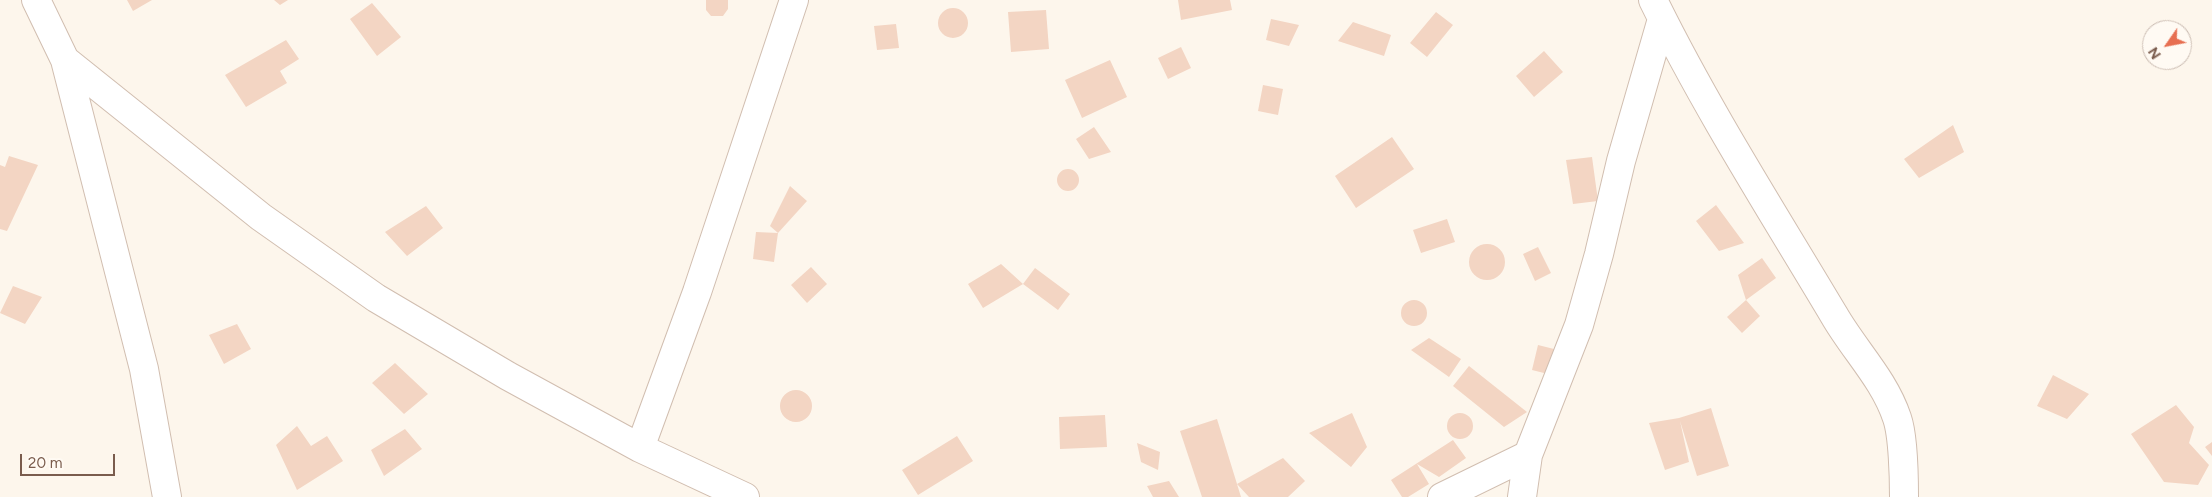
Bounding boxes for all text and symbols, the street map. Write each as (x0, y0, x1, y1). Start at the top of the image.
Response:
north arrow (2142, 20, 2192, 70)
text: N (2145, 44, 2165, 62)
scale bar (22, 444, 118, 476)
text: 20 m (28, 454, 62, 472)

